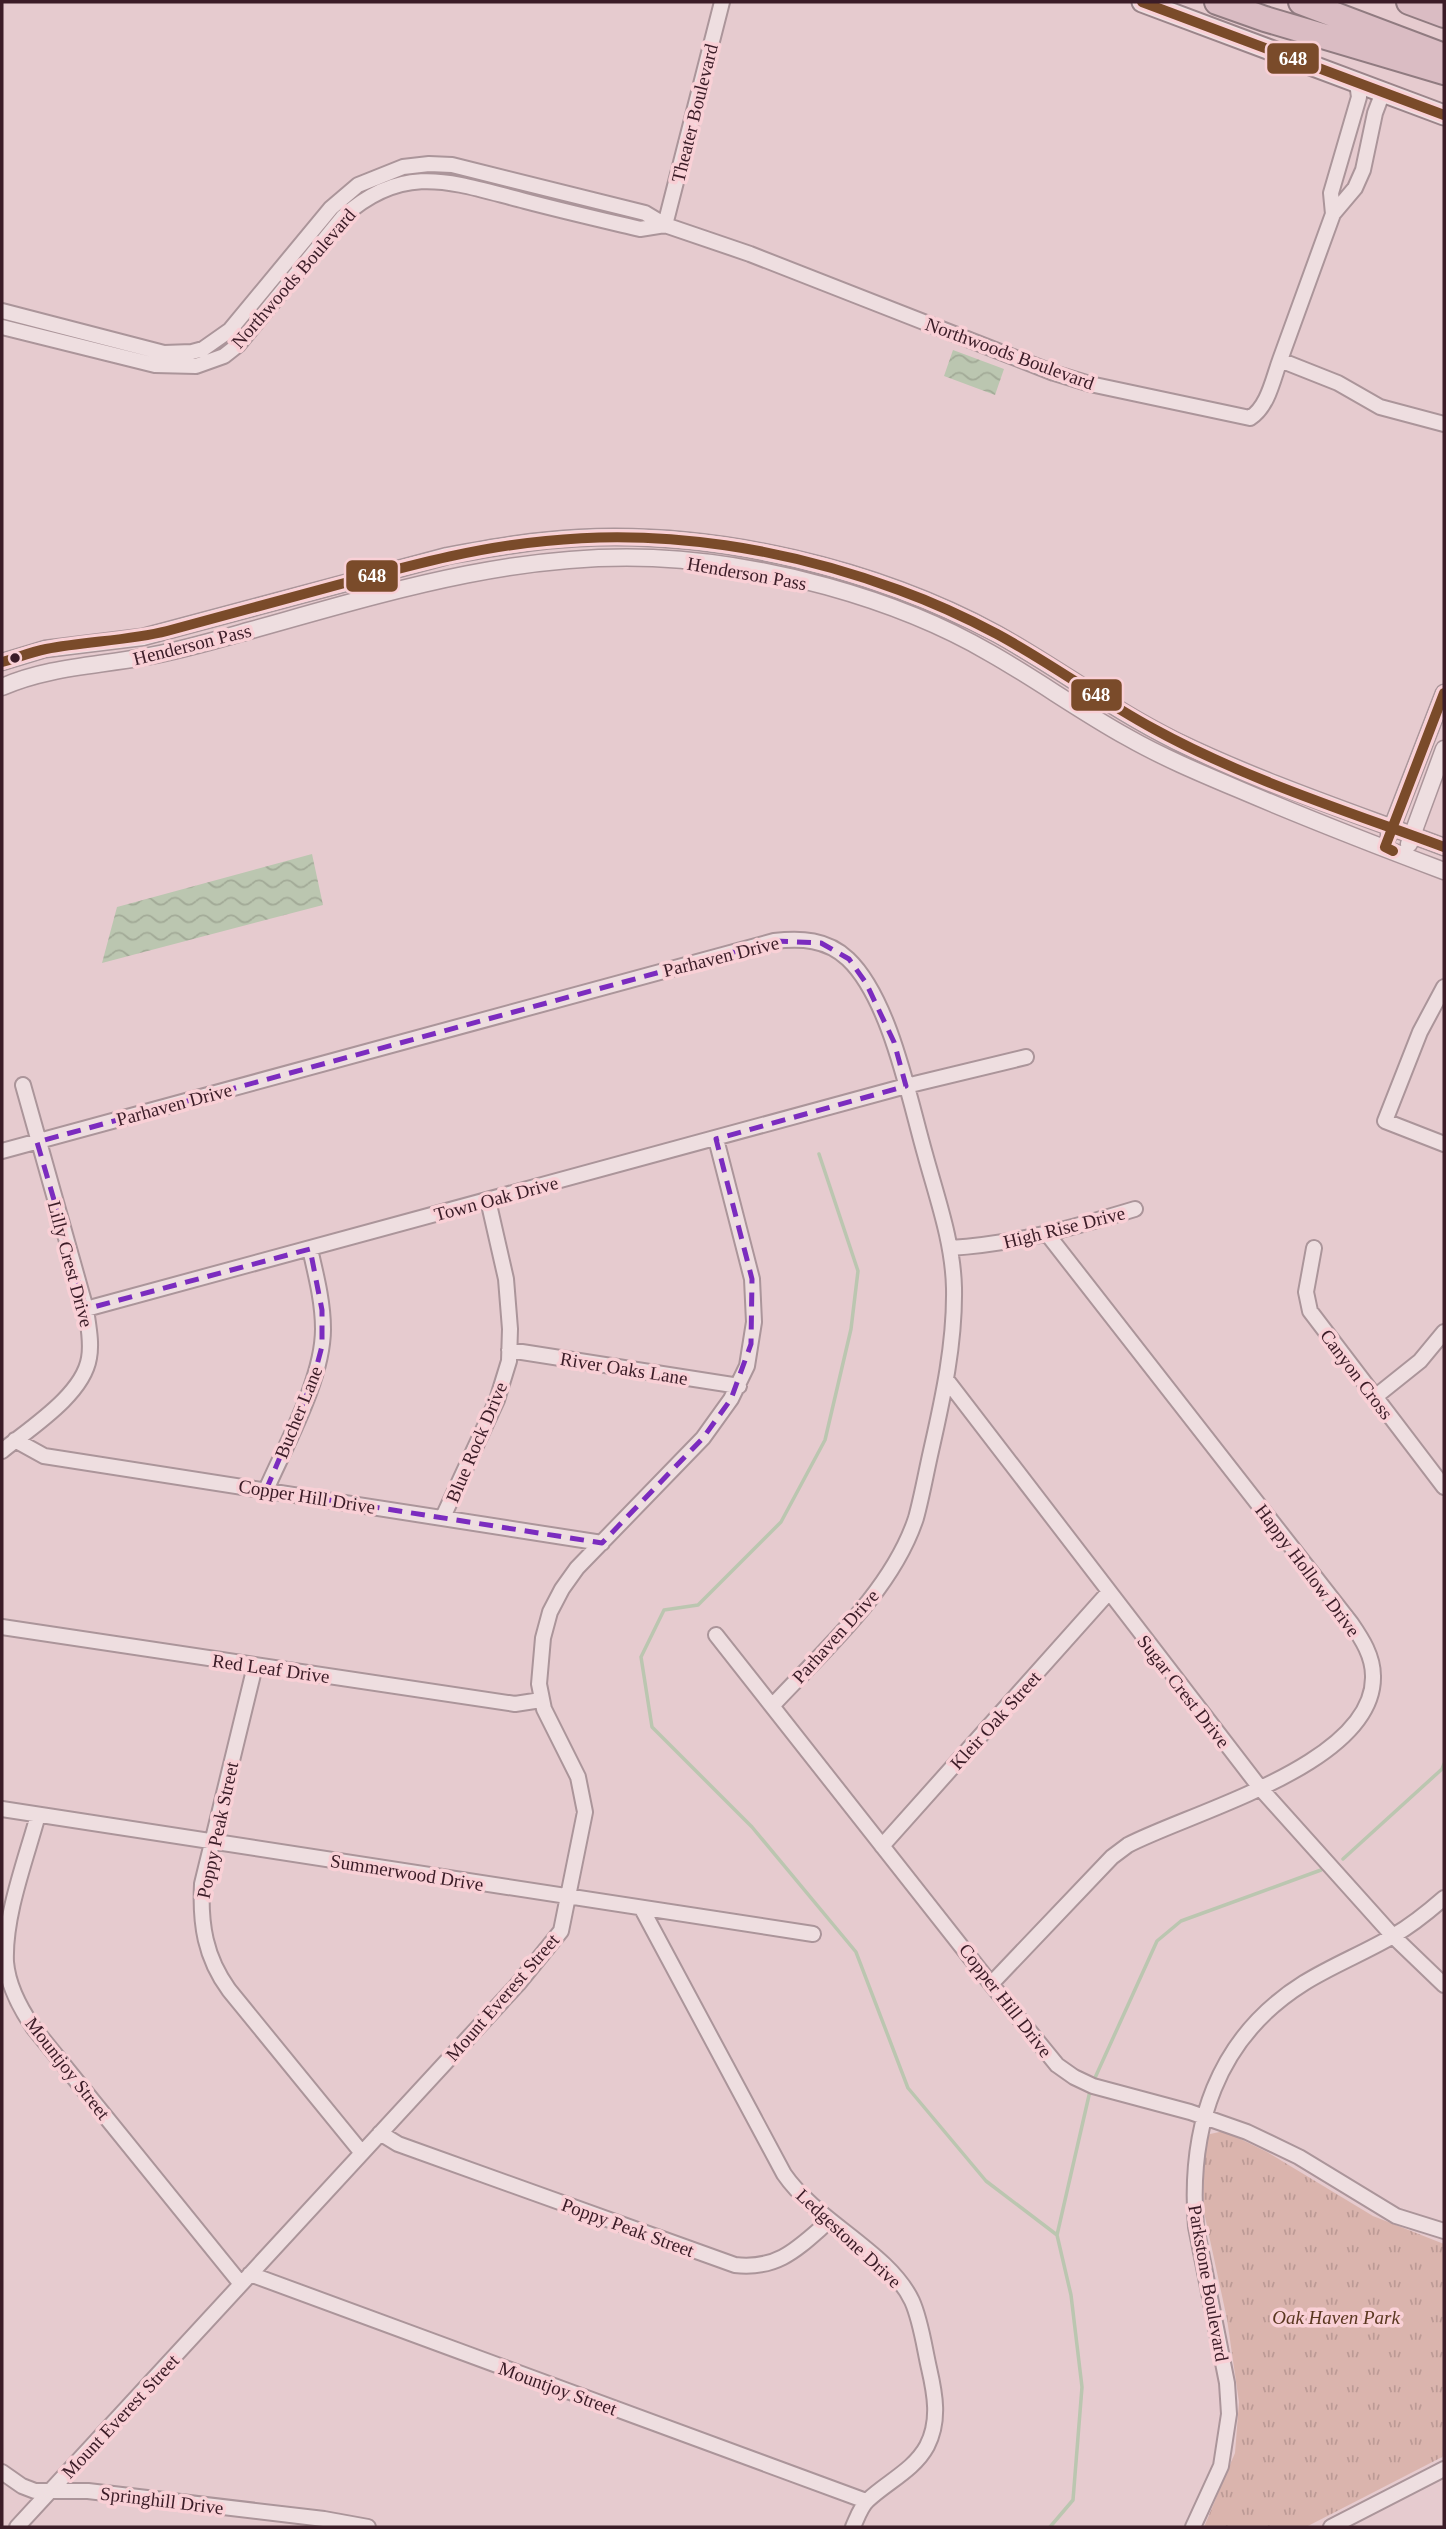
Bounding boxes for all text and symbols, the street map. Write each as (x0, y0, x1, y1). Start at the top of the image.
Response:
street label: Theater Boulevard (667, 41, 722, 185)
line badge: 648 (1266, 42, 1320, 75)
text: 648 (1279, 48, 1307, 69)
street label: Northwoods Boulevard (227, 204, 360, 352)
street label: Northwoods Boulevard (923, 313, 1097, 394)
street label: Henderson Pass (686, 553, 808, 594)
line badge: 648 (345, 559, 399, 593)
text: 648 (358, 565, 386, 586)
street label: Henderson Pass (131, 620, 253, 669)
unlabelled marker (8, 651, 22, 665)
line badge: 648 (1070, 678, 1123, 712)
text: 648 (1082, 684, 1110, 705)
street label: Parhaven Drive (661, 932, 781, 981)
street label: Parhaven Drive (114, 1079, 234, 1130)
street label: Town Oak Drive (432, 1172, 560, 1225)
street label: Lilly Crest Drive (44, 1199, 97, 1330)
street label: High Rise Drive (1001, 1202, 1127, 1253)
street label: Canyon Cross (1316, 1325, 1397, 1423)
street label: River Oaks Lane (559, 1348, 689, 1389)
street label: Bucher Lane (270, 1363, 326, 1461)
street label: Blue Rock Drive (442, 1379, 511, 1506)
street label: Copper Hill Drive (237, 1475, 377, 1518)
street label: Happy Hollow Drive (1251, 1500, 1364, 1641)
street label: Parhaven Drive (788, 1585, 883, 1687)
street label: Sugar Crest Drive (1133, 1631, 1234, 1752)
street label: Red Leaf Drive (211, 1650, 331, 1687)
street label: Kleir Oak Street (946, 1667, 1045, 1774)
street label: Poppy Peak Street (193, 1759, 242, 1900)
street label: Summerwood Drive (329, 1850, 485, 1895)
street label: Mount Everest Street (441, 1929, 564, 2065)
street label: Copper Hill Drive (955, 1939, 1056, 2061)
street label: Mountjoy Street (21, 2013, 114, 2124)
street label: Ledgestone Drive (792, 2184, 905, 2292)
street label: Poppy Peak Street (559, 2194, 698, 2261)
street label: Parkstone Boulevard (1184, 2203, 1233, 2364)
park label: Oak Haven Park (1272, 2307, 1400, 2328)
street label: Mount Everest Street (58, 2350, 184, 2483)
street label: Mountjoy Street (496, 2357, 620, 2420)
street label: Springhill Drive (99, 2483, 225, 2518)

